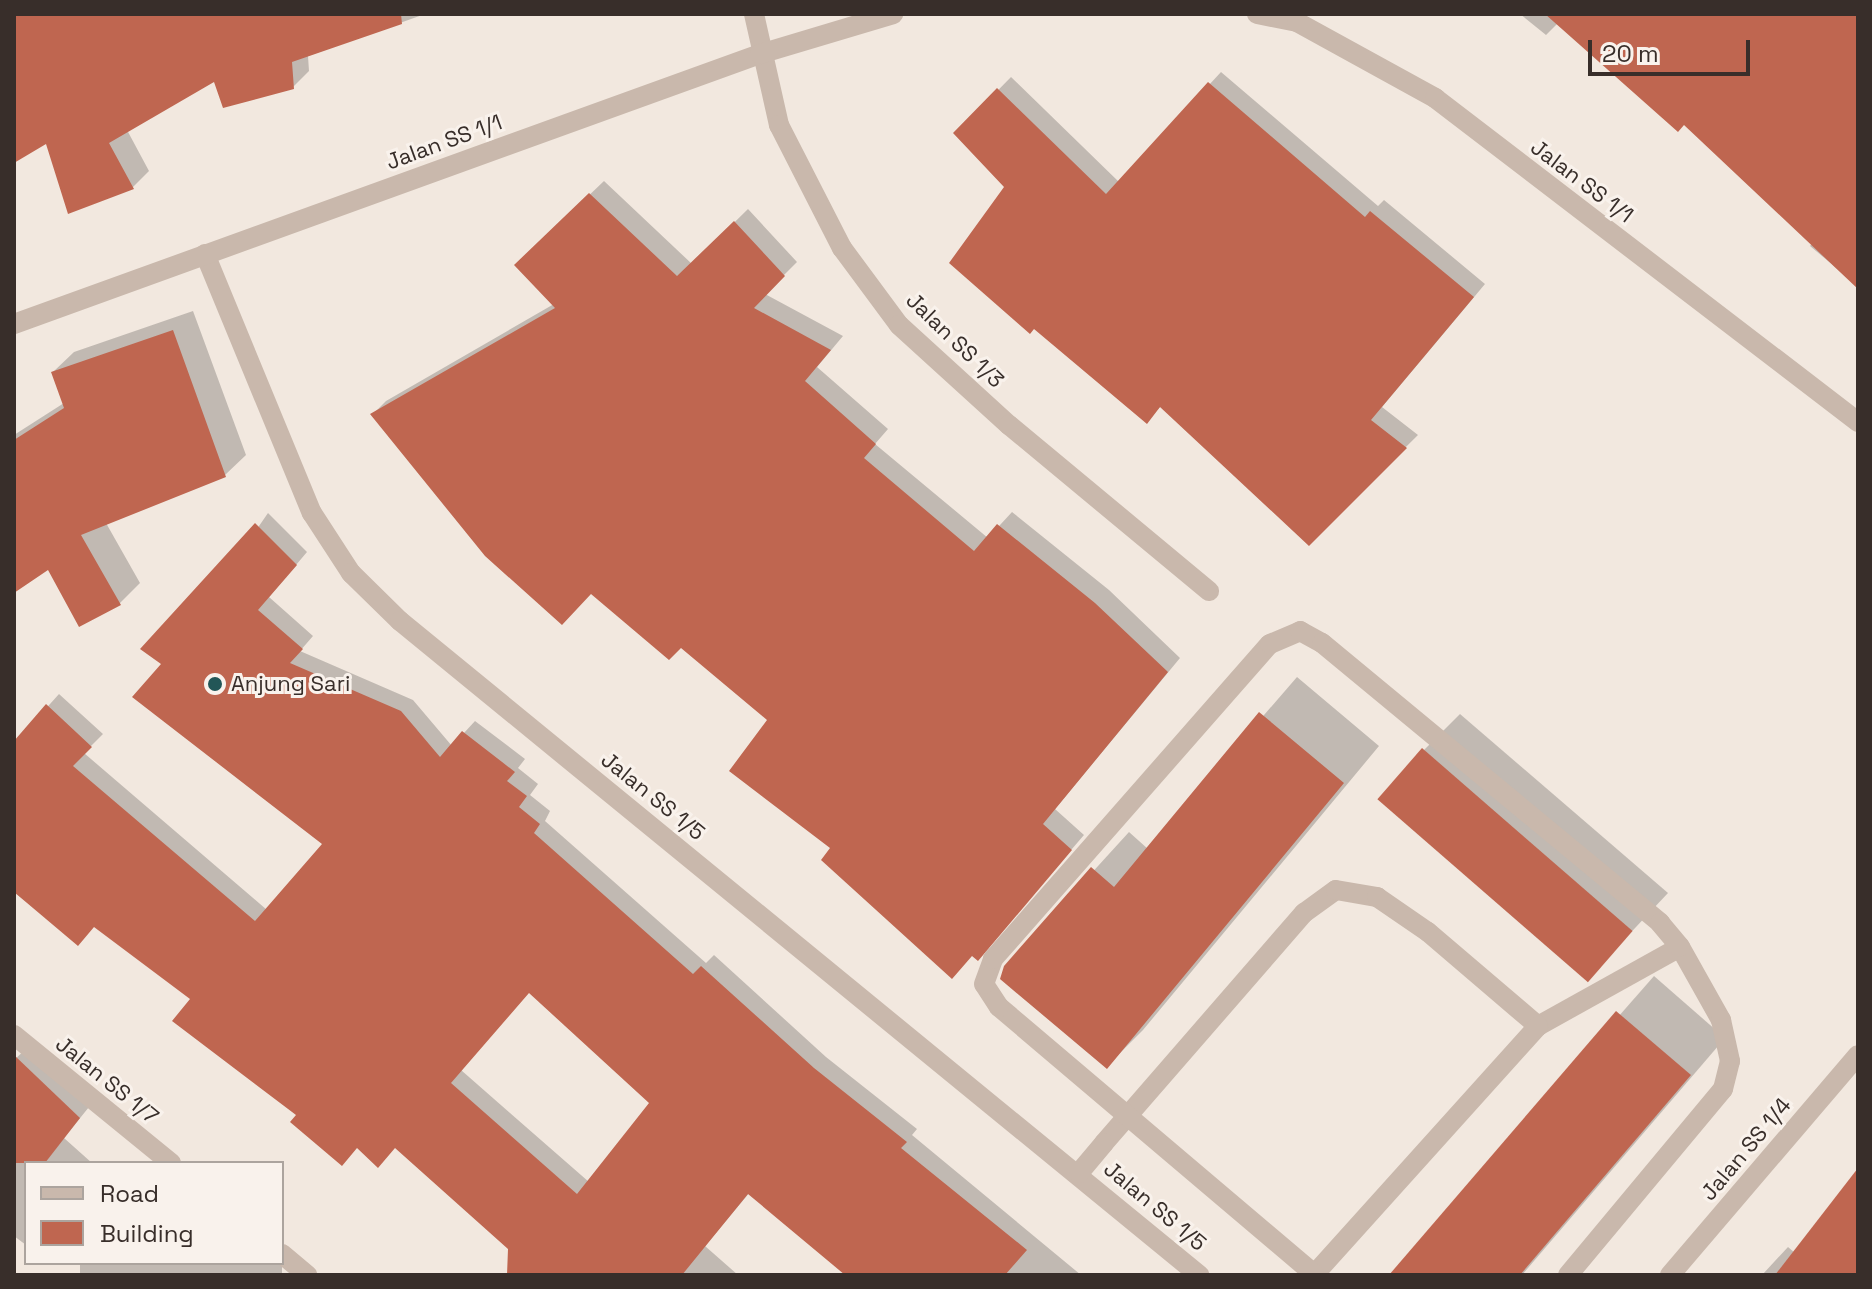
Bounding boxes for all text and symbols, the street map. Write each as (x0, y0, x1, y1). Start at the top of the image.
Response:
scale bar (1592, 24, 1754, 74)
text: 20 m (1602, 38, 1659, 69)
street label: Jalan SS 1/1 (382, 109, 506, 175)
street label: Jalan SS 1/1 (1526, 134, 1638, 228)
street label: Jalan SS 1/3 (901, 287, 1009, 393)
place label: Anjung Sari (231, 671, 350, 697)
marker: Anjung Sari (206, 675, 224, 693)
street label: Jalan SS 1/5 (596, 746, 710, 846)
street label: Jalan SS 1/7 (50, 1031, 164, 1129)
street label: Jalan SS 1/4 (1695, 1092, 1797, 1206)
street label: Jalan SS 1/5 (1098, 1156, 1212, 1256)
legend (24, 1161, 284, 1265)
text: Road (100, 1178, 159, 1209)
text: Building (100, 1218, 194, 1249)

